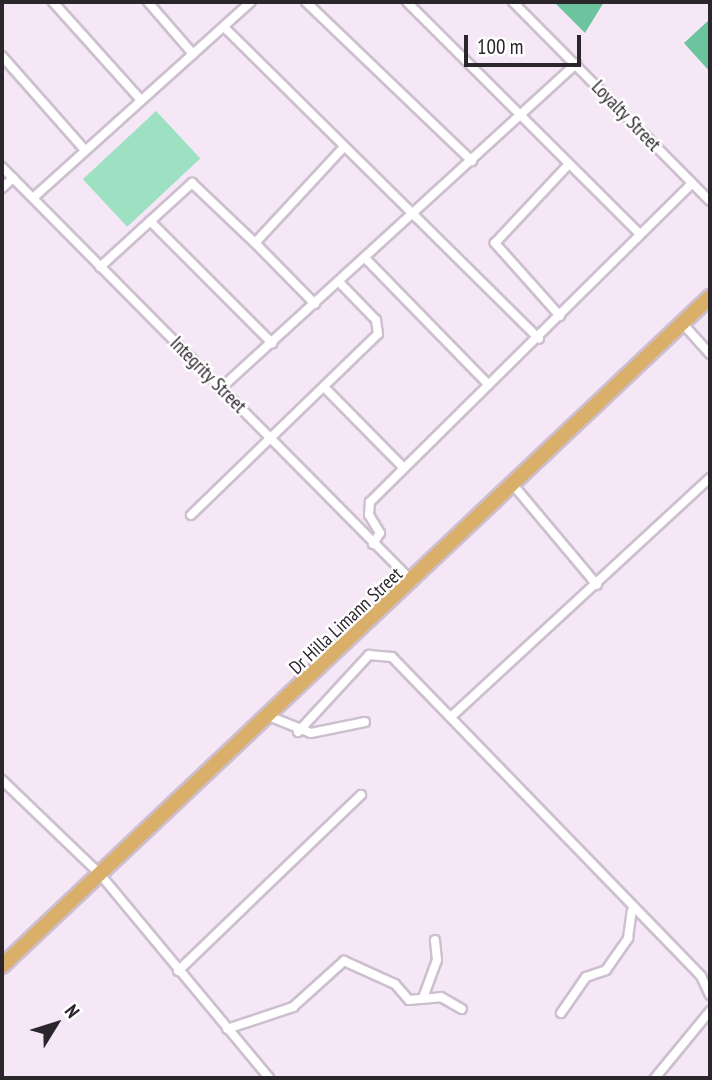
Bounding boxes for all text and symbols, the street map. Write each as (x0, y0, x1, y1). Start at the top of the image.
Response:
scale bar (467, 21, 584, 65)
text: 100 m (477, 33, 523, 60)
street label: Loyalty Street (587, 76, 665, 156)
street label: Integrity Street (165, 332, 251, 418)
street label: Dr Hilla Limann Street (285, 563, 407, 679)
north arrow (21, 989, 91, 1059)
text: N (60, 1000, 85, 1022)

